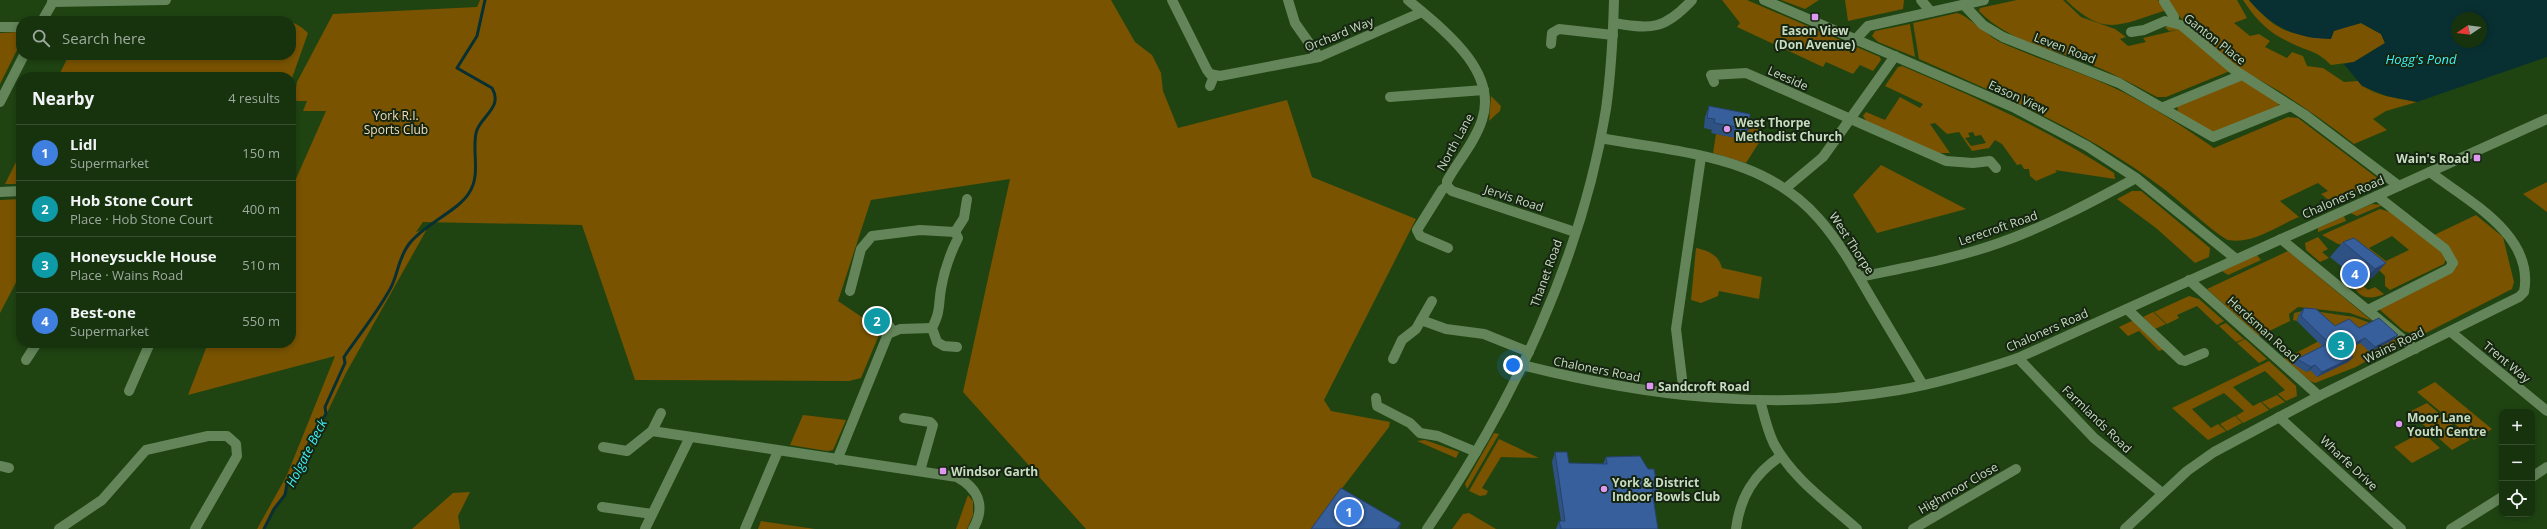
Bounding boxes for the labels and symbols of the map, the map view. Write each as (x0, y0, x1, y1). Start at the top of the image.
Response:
street label: Ganton Place (2181, 9, 2250, 69)
street label: Orchard Way (1302, 12, 1377, 56)
marker: Eason View (Don Avenue) (1810, 12, 1820, 22)
north arrow (2451, 12, 2487, 48)
place label: Eason View (Don Avenue) (1775, 22, 1855, 53)
street label: Leven Road (2032, 28, 2098, 68)
water label: Hogg's Pond (2385, 50, 2457, 68)
street label: Leeside (1765, 62, 1811, 95)
street label: Eason View (1986, 76, 2051, 118)
park label: York R.I. Sports Club (364, 107, 428, 138)
street label: North Lane (1432, 110, 1478, 174)
place label: West Thorpe Methodist Church (1735, 114, 1842, 145)
marker: West Thorpe Methodist Church (1722, 124, 1732, 134)
place label: Wain's Road (2396, 150, 2469, 167)
marker: Wain's Road (2472, 153, 2482, 163)
street label: Chaloners Road (2299, 171, 2387, 223)
street label: Jervis Road (1481, 180, 1546, 216)
street label: Lerecroft Road (1956, 207, 2040, 249)
street label: West Thorpe (1826, 209, 1879, 278)
street label: Thanet Road (1526, 237, 1566, 309)
pin: 4 (2342, 259, 2368, 289)
street label: Herdsman Road (2224, 292, 2302, 366)
street label: Chaloners Road (2003, 304, 2091, 356)
pin: 2 (864, 306, 890, 336)
street label: Wains Road (2361, 323, 2427, 367)
pin: 3 (2328, 330, 2354, 360)
street label: Trent Way (2480, 337, 2535, 387)
street label: Chaloners Road (1552, 352, 1642, 386)
your location (1503, 355, 1523, 375)
place label: Sandcroft Road (1658, 378, 1750, 395)
marker: Sandcroft Road (1645, 381, 1655, 391)
street label: Farmlands Road (2058, 381, 2136, 457)
place label: Moor Lane Youth Centre (2407, 409, 2486, 440)
water label: Holgate Beck (281, 415, 331, 490)
marker: Moor Lane Youth Centre (2394, 419, 2404, 429)
street label: Wharfe Drive (2316, 432, 2382, 494)
street label: Highmoor Close (1915, 458, 2001, 518)
place label: Windsor Garth (951, 463, 1038, 480)
marker: Windsor Garth (938, 466, 948, 476)
place label: York & District Indoor Bowls Club (1612, 474, 1721, 505)
marker: York & District Indoor Bowls Club (1599, 484, 1609, 494)
pin: 1 (1336, 497, 1362, 527)

